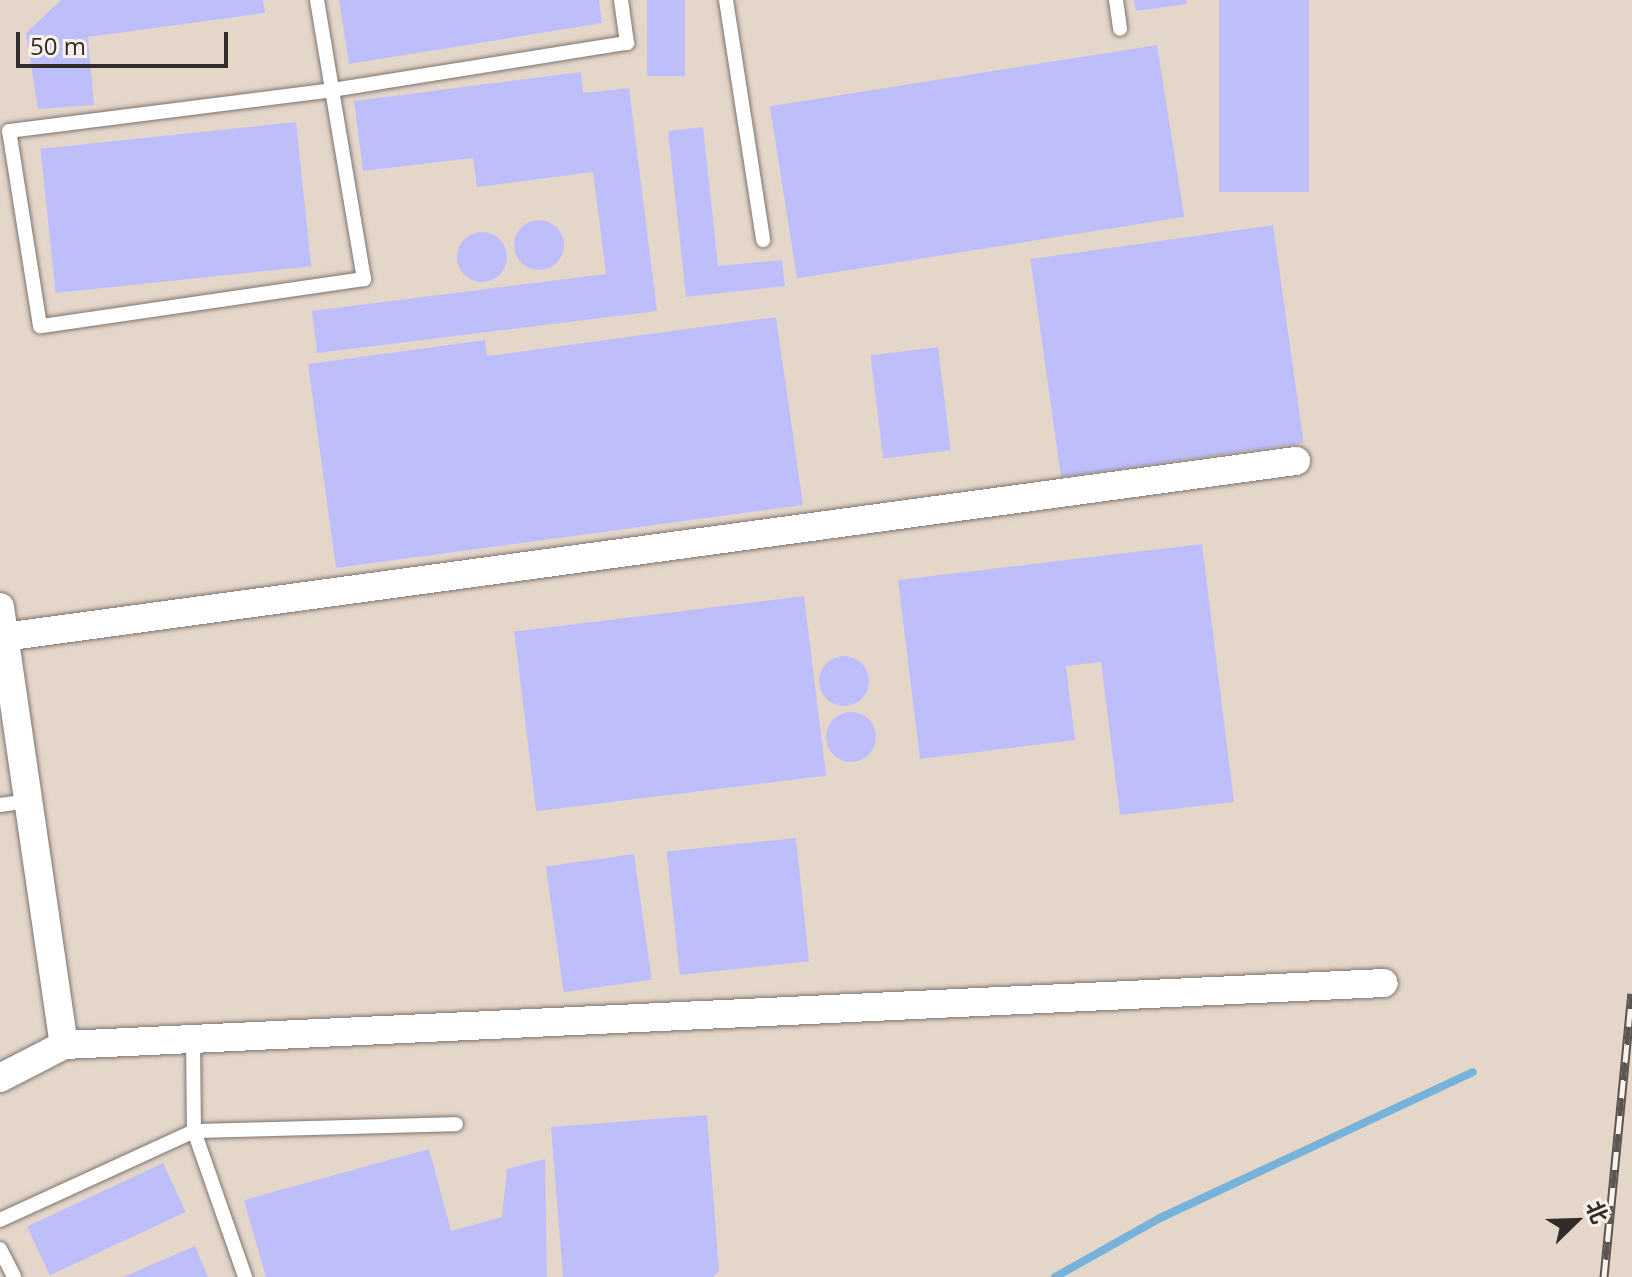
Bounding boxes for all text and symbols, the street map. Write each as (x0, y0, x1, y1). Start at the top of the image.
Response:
scale bar (20, 16, 232, 66)
text: 50 m (30, 29, 86, 62)
north arrow (1536, 1181, 1616, 1261)
text: 北 (1580, 1196, 1616, 1228)

